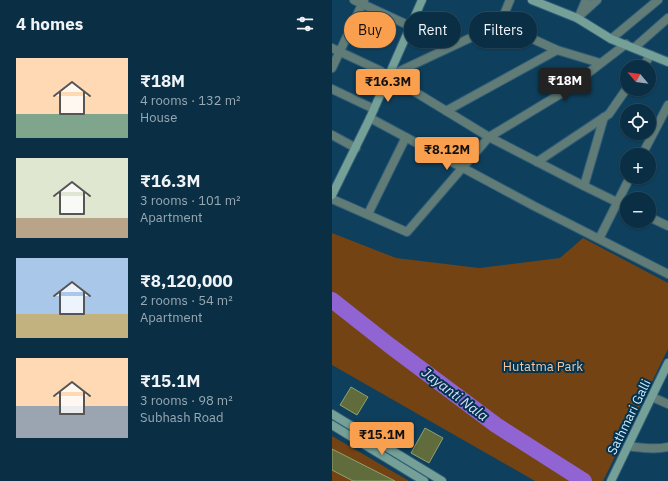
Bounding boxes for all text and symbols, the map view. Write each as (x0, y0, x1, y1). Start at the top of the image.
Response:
chip: Buy (344, 12, 396, 48)
chip: Rent (404, 12, 461, 48)
chip: Filters (469, 12, 537, 48)
text: 4 homes (16, 13, 83, 35)
icon: filters (294, 13, 316, 35)
north arrow (620, 60, 656, 96)
map controls (620, 60, 656, 228)
pin: ₹18M (541, 68, 589, 102)
pin: ₹16.3M (355, 69, 421, 103)
text: ₹18M (140, 70, 185, 92)
text: ₹18M (548, 72, 582, 89)
text: ₹16.3M (365, 73, 411, 90)
icon: home (48, 74, 96, 122)
text: 4 rooms · 132 m² (140, 92, 241, 109)
button: locate (620, 104, 656, 140)
text: House (140, 109, 177, 126)
pin: ₹8.12M (414, 137, 480, 171)
text: ₹8.12M (424, 141, 470, 158)
button: + (620, 148, 656, 184)
text: ₹16.3M (140, 170, 201, 192)
icon: home (48, 174, 96, 222)
text: 3 rooms · 101 m² (140, 192, 241, 209)
button: − (620, 192, 656, 228)
text: Apartment (140, 209, 203, 226)
text: ₹8,120,000 (140, 270, 233, 292)
icon: home (48, 274, 96, 322)
text: 2 rooms · 54 m² (140, 292, 233, 309)
text: Apartment (140, 309, 203, 326)
park label: Hutatma Park (503, 358, 583, 375)
water label: Jayanti Nala (418, 363, 492, 425)
text: ₹15.1M (140, 370, 201, 392)
icon: home (48, 374, 96, 422)
street label: Sathmari Galli (603, 376, 655, 458)
text: 3 rooms · 98 m² (140, 392, 233, 409)
text: Subhash Road (140, 409, 223, 426)
pin: ₹15.1M (349, 422, 415, 456)
text: ₹15.1M (359, 426, 405, 443)

